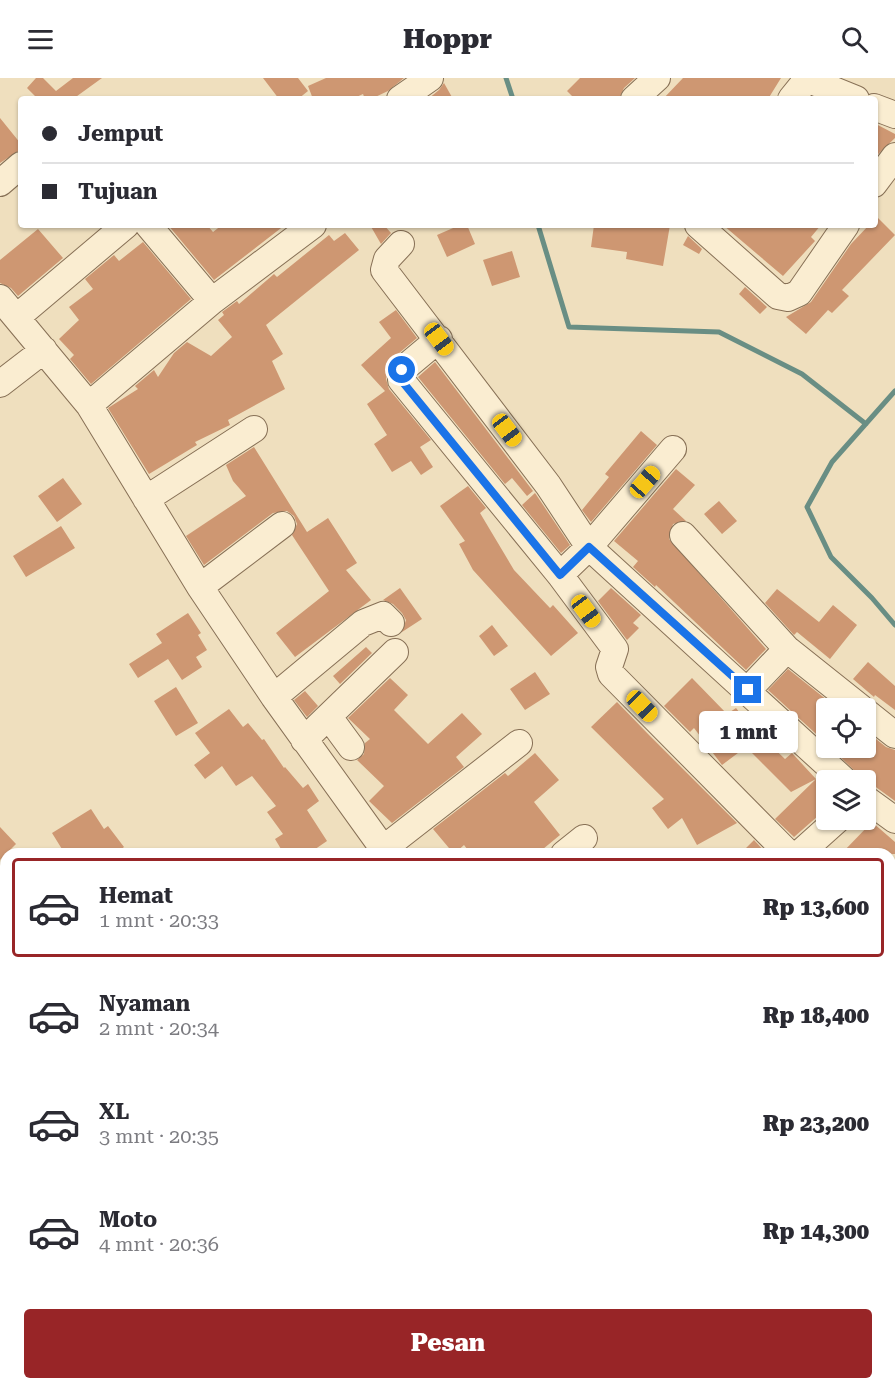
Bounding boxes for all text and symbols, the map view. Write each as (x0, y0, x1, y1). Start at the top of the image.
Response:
icon: menu (24, 23, 57, 56)
text: Hoppr (403, 23, 492, 55)
icon: search (838, 23, 871, 56)
text: Jemput (78, 121, 163, 146)
text: Tujuan (78, 179, 158, 204)
car (421, 319, 457, 359)
route start (388, 356, 415, 383)
car (489, 410, 525, 450)
car (626, 463, 664, 501)
car (568, 591, 604, 631)
route end (734, 676, 761, 703)
car (623, 687, 661, 725)
map controls (816, 698, 876, 830)
button: locate (816, 698, 876, 758)
callout: 1 mnt (698, 711, 798, 753)
text: 1 mnt (720, 720, 777, 744)
button: layers (816, 770, 876, 830)
icon: car (27, 881, 81, 935)
text: Hemat (99, 883, 173, 908)
text: Rp 13,600 (763, 895, 869, 920)
text: 1 mnt · 20:33 (99, 908, 219, 932)
icon: car (27, 989, 81, 1043)
text: Nyaman (99, 991, 190, 1016)
text: Rp 18,400 (763, 1003, 869, 1028)
text: 2 mnt · 20:34 (99, 1016, 219, 1040)
icon: car (27, 1097, 81, 1151)
text: XL (99, 1099, 129, 1124)
text: Rp 23,200 (763, 1111, 869, 1136)
text: 3 mnt · 20:35 (99, 1124, 219, 1148)
icon: car (27, 1205, 81, 1259)
text: Moto (99, 1207, 157, 1232)
text: Rp 14,300 (763, 1219, 869, 1244)
text: 4 mnt · 20:36 (99, 1232, 219, 1256)
button: Pesan (24, 1309, 872, 1378)

